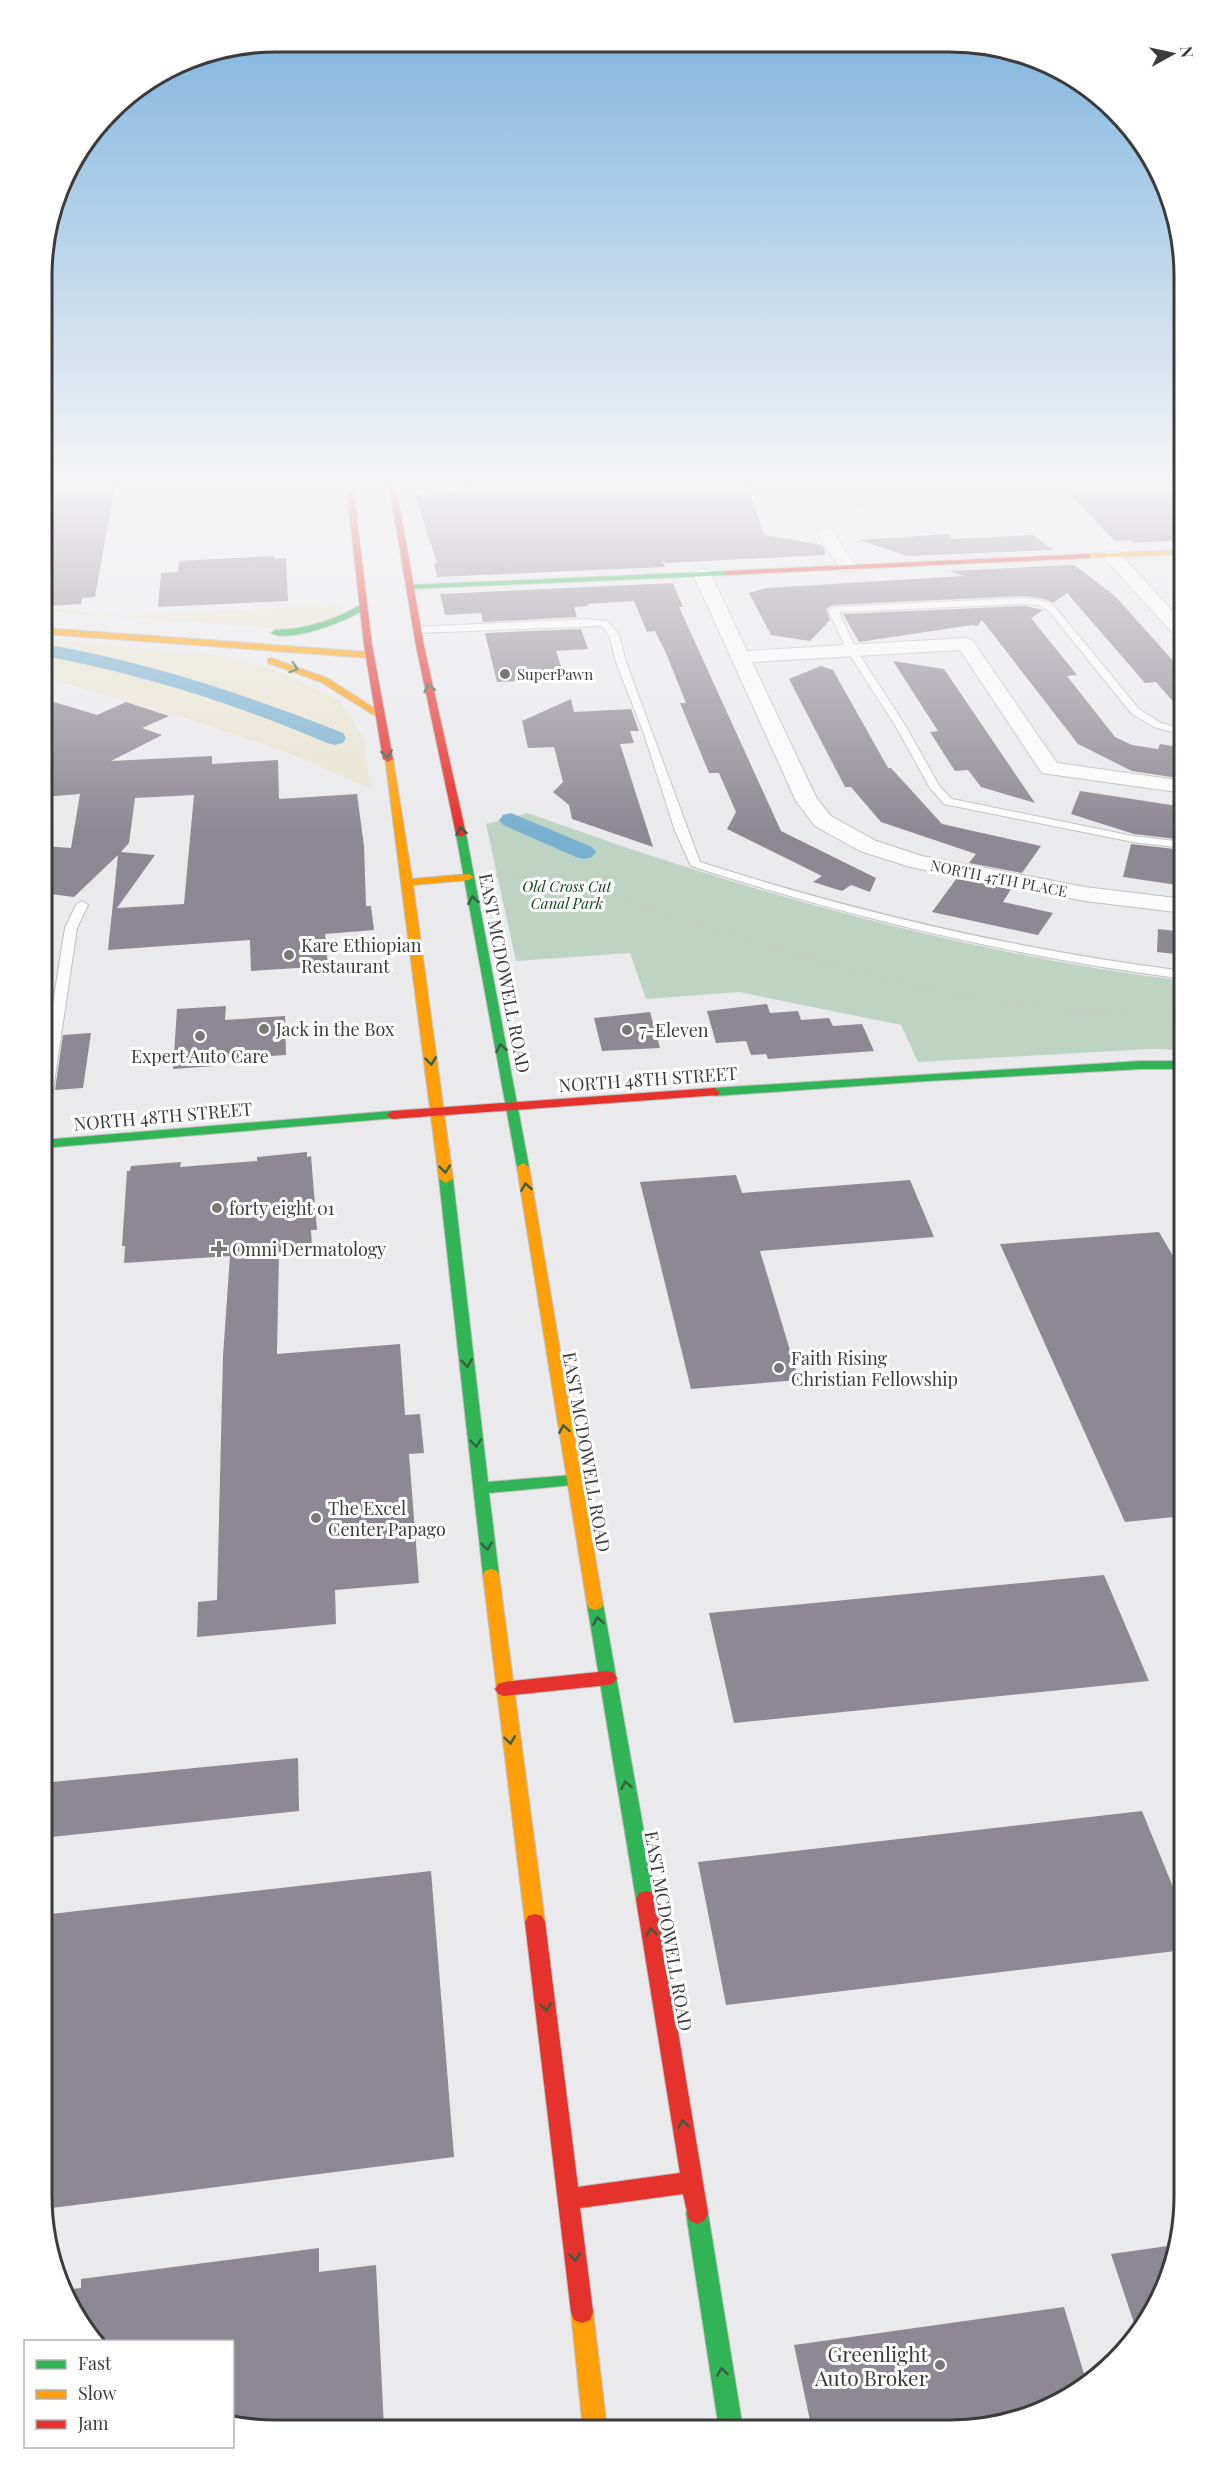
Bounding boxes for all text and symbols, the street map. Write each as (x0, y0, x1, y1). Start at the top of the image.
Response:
north arrow (1142, 24, 1202, 84)
text: N (1176, 45, 1199, 59)
one-way arrow (288, 661, 299, 673)
place label: SuperPawn (517, 664, 593, 684)
marker: SuperPawn (498, 667, 512, 681)
one-way arrow (424, 683, 437, 693)
one-way arrow (380, 748, 393, 758)
one-way arrow (455, 827, 468, 837)
street label: NORTH 47TH PLACE (929, 855, 1069, 901)
street label: EAST MCDOWELL ROAD (474, 871, 536, 1075)
park label: Old Cross Cut Canal Park (522, 876, 613, 913)
one-way arrow (467, 895, 480, 905)
place label: Kare Ethiopian Restaurant (301, 933, 422, 978)
marker: Kare Ethiopian Restaurant (282, 948, 296, 962)
place label: Jack in the Box (275, 1017, 395, 1041)
place label: 7-Eleven (639, 1018, 709, 1042)
marker: Jack in the Box (257, 1022, 271, 1036)
marker: 7-Eleven (620, 1023, 634, 1037)
marker: Expert Auto Care (193, 1029, 207, 1043)
place label: Expert Auto Care (131, 1044, 269, 1068)
one-way arrow (495, 1044, 508, 1054)
one-way arrow (424, 1057, 437, 1066)
street label: NORTH 48TH STREET (558, 1061, 738, 1097)
street label: NORTH 48TH STREET (73, 1096, 253, 1136)
one-way arrow (438, 1165, 450, 1174)
one-way arrow (520, 1183, 532, 1192)
place label: forty eight 01 (229, 1196, 335, 1220)
marker: forty eight 01 (210, 1201, 224, 1215)
place label: Omni Dermatology (232, 1237, 386, 1261)
marker: Omni Dermatology (210, 1240, 228, 1258)
place label: Faith Rising Christian Fellowship (791, 1346, 958, 1391)
street label: EAST MCDOWELL ROAD (558, 1350, 616, 1554)
one-way arrow (460, 1358, 472, 1367)
marker: Faith Rising Christian Fellowship (772, 1361, 786, 1375)
one-way arrow (559, 1424, 571, 1433)
one-way arrow (469, 1439, 481, 1448)
place label: The Excel Center Papago (328, 1496, 446, 1541)
marker: The Excel Center Papago (309, 1511, 323, 1525)
one-way arrow (480, 1542, 493, 1551)
one-way arrow (592, 1616, 605, 1626)
one-way arrow (504, 1735, 516, 1744)
one-way arrow (620, 1781, 633, 1791)
street label: EAST MCDOWELL ROAD (640, 1829, 698, 2033)
one-way arrow (646, 1927, 658, 1936)
one-way arrow (539, 2003, 551, 2012)
one-way arrow (677, 2120, 690, 2130)
one-way arrow (568, 2252, 581, 2261)
place label: Greenlight Auto Broker (814, 2339, 929, 2391)
legend (24, 2340, 234, 2448)
text: Fast (78, 2351, 112, 2375)
marker: Greenlight Auto Broker (933, 2358, 947, 2372)
one-way arrow (716, 2367, 728, 2376)
text: Slow (78, 2381, 116, 2405)
text: Jam (77, 2411, 108, 2435)

